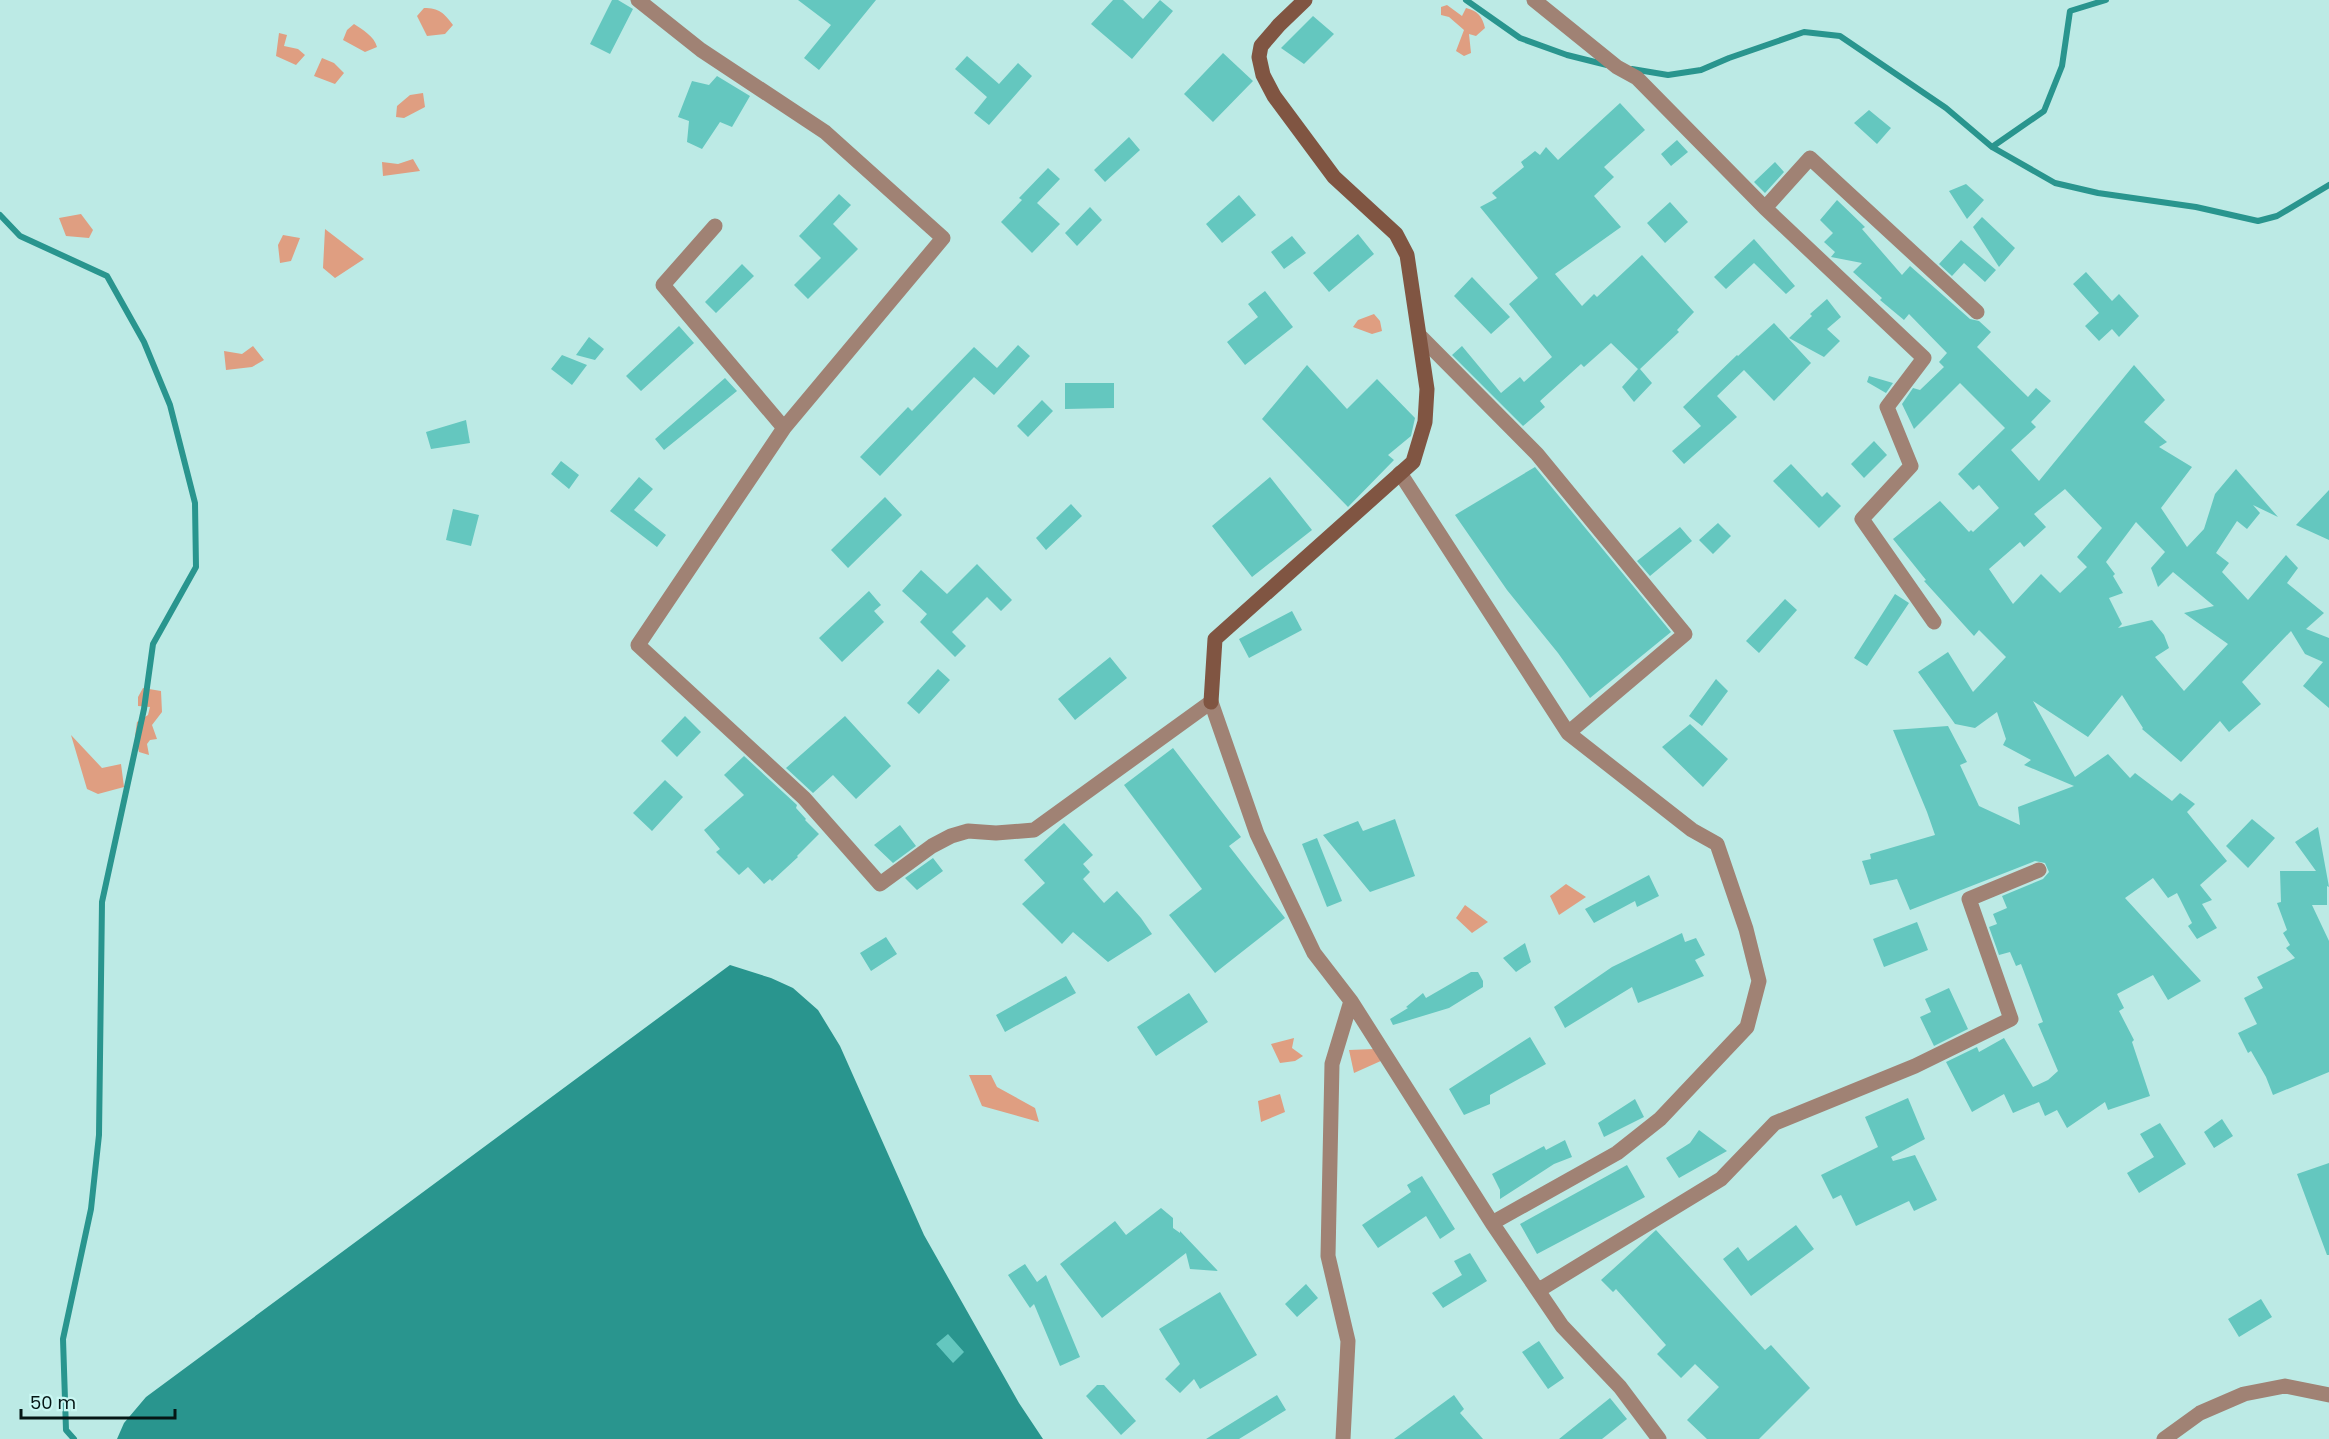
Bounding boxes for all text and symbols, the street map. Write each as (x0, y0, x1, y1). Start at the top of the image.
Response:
scale bar (21, 1382, 176, 1420)
text: 50 m (30, 1390, 76, 1415)

